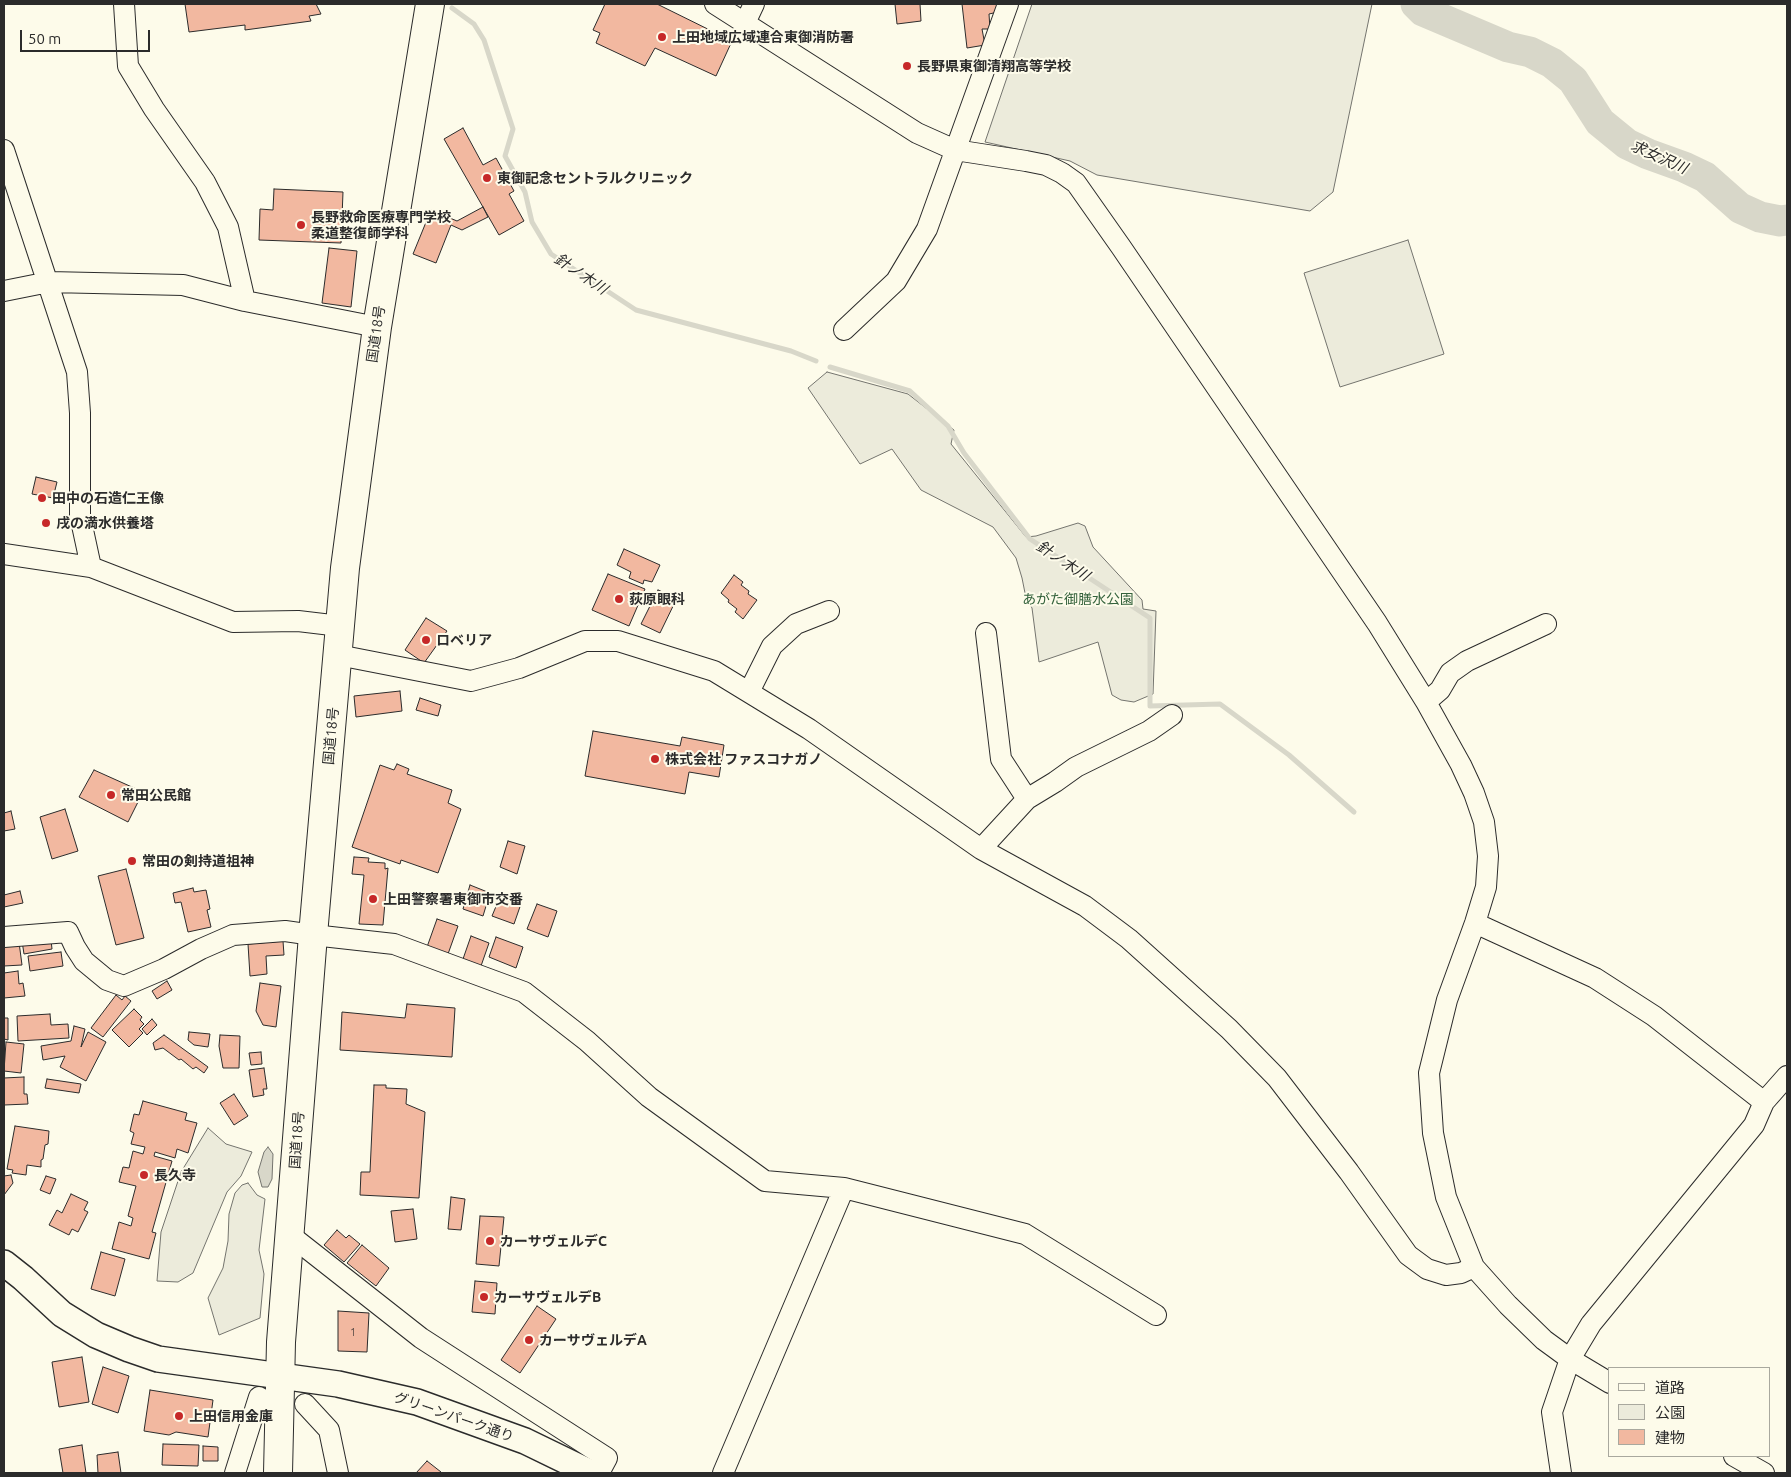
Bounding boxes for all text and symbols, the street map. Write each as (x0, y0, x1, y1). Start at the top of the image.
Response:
scale bar (22, 20, 152, 52)
place label: 上田地域広域連合東御消防署 (672, 29, 854, 45)
text: 50 m (28, 30, 61, 47)
marker: 上田地域広域連合東御消防署 (656, 31, 668, 43)
place label: 長野県東御清翔高等学校 (917, 58, 1071, 74)
marker: 長野県東御清翔高等学校 (901, 60, 913, 72)
water label: 求女沢川 (1628, 137, 1690, 177)
place label: 東御記念セントラルクリニック (497, 170, 693, 186)
marker: 東御記念セントラルクリニック (481, 172, 493, 184)
place label: 長野救命医療専門学校 柔道整復師学科 (311, 209, 451, 242)
marker: 長野救命医療専門学校 柔道整復師学科 (295, 219, 307, 231)
water label: 針ノ木川 (551, 250, 611, 298)
street label: 国道18号 (364, 304, 388, 364)
place label: 田中の石造仁王像 (52, 490, 164, 506)
marker: 田中の石造仁王像 (36, 492, 48, 504)
place label: 戌の満水供養塔 (56, 515, 154, 531)
marker: 戌の満水供養塔 (40, 517, 52, 529)
water label: 針ノ木川 (1033, 537, 1093, 585)
place label: 荻原眼科 (629, 591, 685, 607)
park label: あがた御膳水公園 (1022, 591, 1134, 607)
marker: 荻原眼科 (613, 593, 625, 605)
place label: ロベリア (436, 632, 492, 648)
marker: ロベリア (420, 634, 432, 646)
street label: 国道18号 (320, 706, 342, 766)
place label: 株式会社 ファスコナガノ (665, 751, 822, 767)
marker: 株式会社 ファスコナガノ (649, 753, 661, 765)
place label: 常田公民館 (121, 787, 191, 803)
marker: 常田公民館 (105, 789, 117, 801)
place label: 常田の剣持道祖神 (142, 853, 254, 869)
marker: 常田の剣持道祖神 (126, 855, 138, 867)
place label: 上田警察署東御市交番 (383, 891, 523, 907)
marker: 上田警察署東御市交番 (367, 893, 379, 905)
street label: 国道18号 (287, 1111, 307, 1169)
place label: 長久寺 (154, 1167, 196, 1183)
marker: 長久寺 (138, 1169, 150, 1181)
place label: カーサヴェルデC (500, 1233, 607, 1249)
marker: カーサヴェルデC (484, 1235, 496, 1247)
place label: カーサヴェルデB (494, 1289, 601, 1305)
marker: カーサヴェルデB (478, 1291, 490, 1303)
house number: 1 (350, 1325, 356, 1339)
place label: カーサヴェルデA (539, 1332, 647, 1348)
marker: カーサヴェルデA (523, 1334, 535, 1346)
legend (1608, 1367, 1771, 1457)
text: 道路 (1655, 1379, 1685, 1396)
street label: グリーンパーク通り (392, 1389, 516, 1445)
text: 公園 (1655, 1404, 1685, 1421)
place label: 上田信用金庫 (189, 1408, 273, 1424)
marker: 上田信用金庫 (173, 1410, 185, 1422)
text: 建物 (1655, 1429, 1685, 1446)

